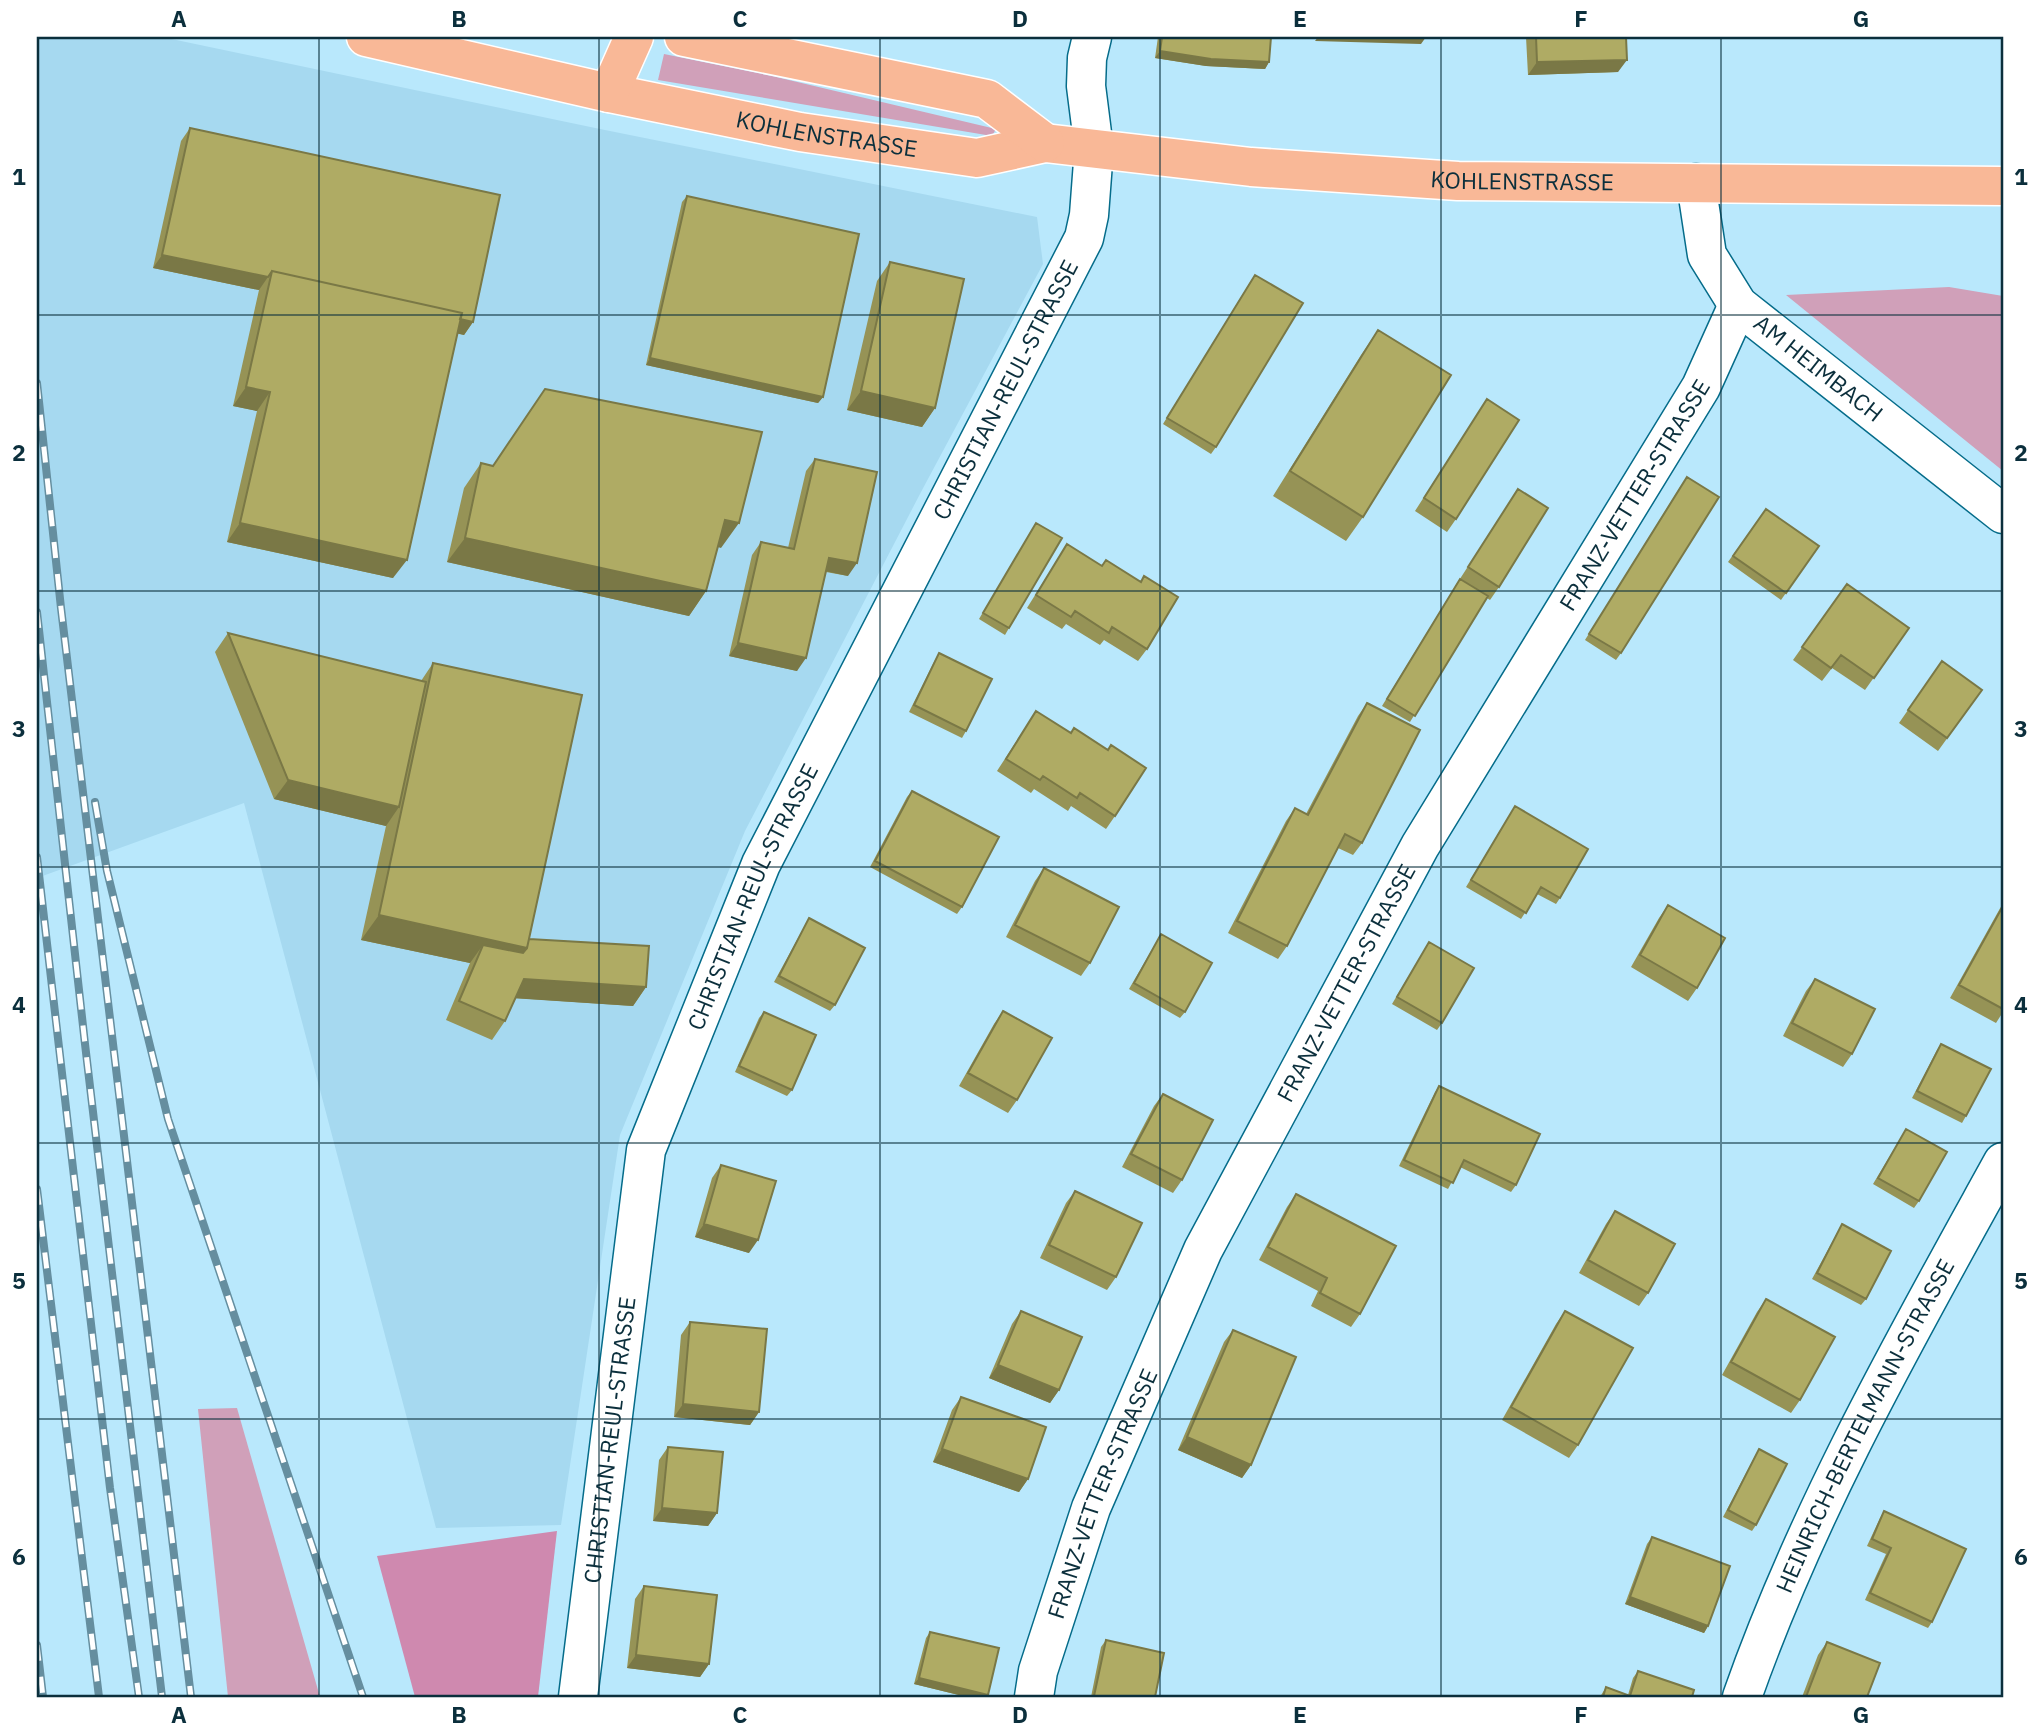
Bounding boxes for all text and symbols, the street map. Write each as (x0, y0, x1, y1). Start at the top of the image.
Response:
text: A (171, 3, 187, 33)
text: B (451, 3, 467, 33)
text: C (733, 3, 748, 33)
text: D (1012, 3, 1028, 33)
text: E (1293, 3, 1307, 33)
text: F (1574, 3, 1588, 33)
text: G (1853, 3, 1869, 33)
street label: KOHLENSTRASSE (733, 103, 919, 163)
text: 1 (12, 161, 26, 191)
text: 1 (2014, 161, 2028, 191)
street label: KOHLENSTRASSE (1430, 163, 1614, 196)
street label: CHRISTIAN-REUL-STRASSE (925, 254, 1084, 525)
street label: AM HEIMBACH (1748, 307, 1890, 428)
street label: FRANZ-VETTER-STRASSE (1552, 373, 1716, 616)
text: 2 (12, 437, 26, 467)
text: 2 (2014, 437, 2028, 467)
text: 3 (12, 713, 26, 743)
text: 3 (2014, 713, 2028, 743)
street label: CHRISTIAN-REUL-STRASSE (680, 758, 824, 1034)
street label: FRANZ-VETTER-STRASSE (1269, 858, 1422, 1107)
text: 4 (12, 989, 26, 1019)
text: 4 (2014, 989, 2028, 1019)
street label: HEINRICH-BERTELMANN-STRASSE (1768, 1253, 1961, 1597)
text: 5 (12, 1265, 26, 1295)
text: 5 (2014, 1265, 2028, 1295)
street label: CHRISTIAN-REUL-STRASSE (576, 1295, 642, 1585)
street label: FRANZ-VETTER-STRASSE (1040, 1364, 1164, 1622)
text: 6 (12, 1541, 26, 1571)
text: 6 (2014, 1541, 2028, 1571)
text: A (171, 1699, 187, 1729)
text: B (451, 1699, 467, 1729)
text: C (733, 1699, 748, 1729)
text: D (1012, 1699, 1028, 1729)
text: E (1293, 1699, 1307, 1729)
text: F (1574, 1699, 1588, 1729)
text: G (1853, 1699, 1869, 1729)

